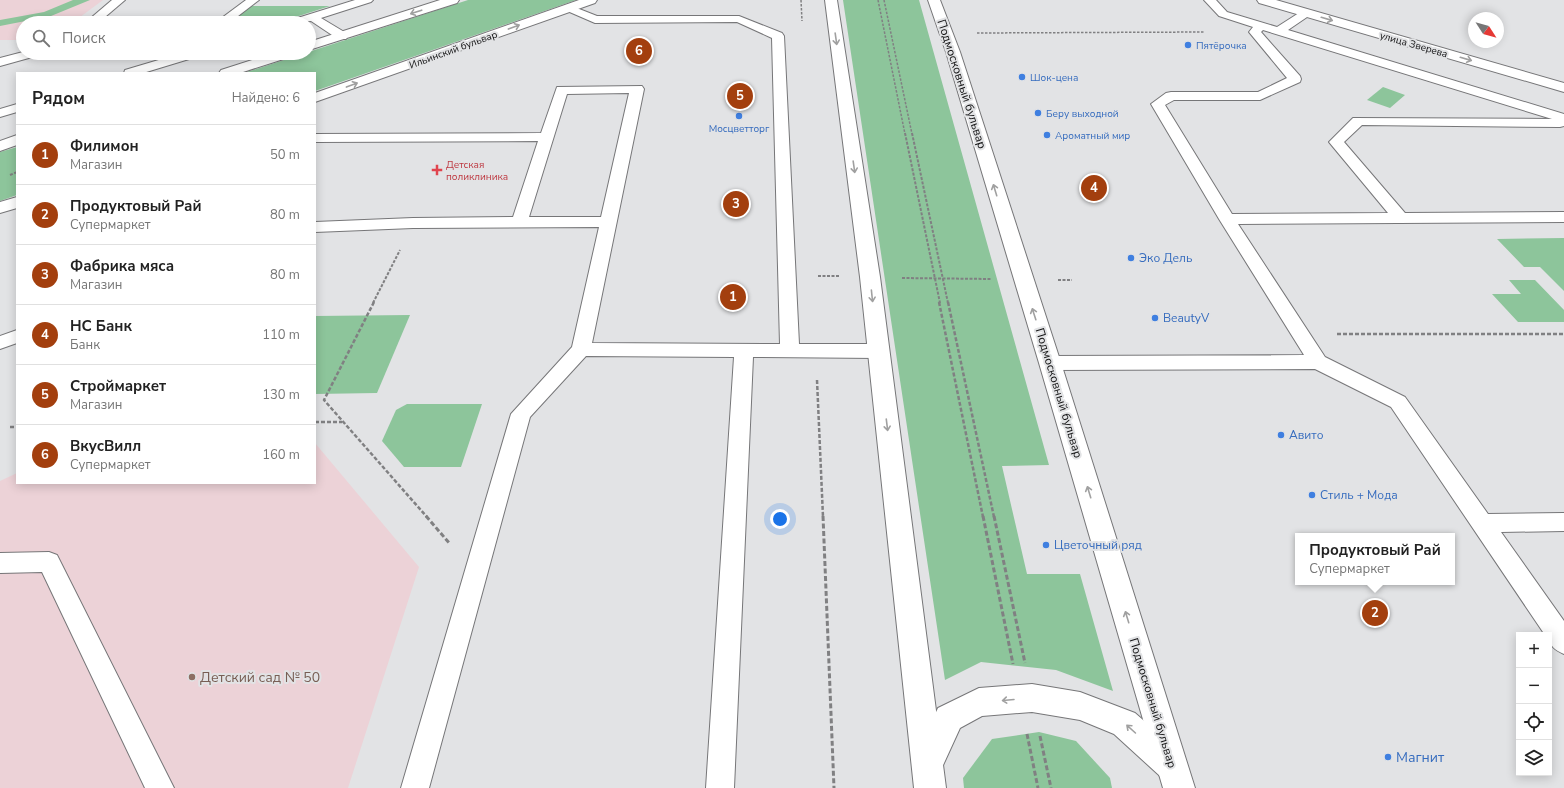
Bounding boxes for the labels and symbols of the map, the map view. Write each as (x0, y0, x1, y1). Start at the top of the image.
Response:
one-way arrow (410, 9, 423, 16)
north arrow (1468, 12, 1504, 48)
one-way arrow (1321, 16, 1334, 23)
street label: Подмосковный бульвар (934, 17, 990, 151)
one-way arrow (507, 23, 519, 31)
street label: Ильинский бульвар (407, 27, 499, 72)
street label: улица Зверева (1378, 29, 1449, 61)
one-way arrow (832, 32, 840, 45)
pin: 6 (626, 36, 652, 66)
place label: Пятёрочка (1196, 39, 1247, 53)
marker: Пятёрочка (1183, 40, 1193, 50)
one-way arrow (1459, 56, 1472, 63)
place label: Шок-цена (1030, 71, 1078, 85)
marker: Шок-цена (1017, 72, 1027, 82)
one-way arrow (345, 81, 357, 89)
pin: 5 (727, 81, 753, 111)
place label: Беру выходной (1046, 107, 1119, 121)
marker: Беру выходной (1033, 108, 1043, 118)
marker: Мосцветторг (734, 111, 744, 121)
place label: Мосцветторг (709, 122, 770, 136)
place label: Ароматный мир (1055, 129, 1130, 143)
marker: Ароматный мир (1042, 130, 1052, 140)
place label: Детская поликлиника (446, 158, 508, 184)
one-way arrow (850, 160, 858, 173)
marker: Детская поликлиника (431, 164, 443, 176)
pin: 4 (1081, 173, 1107, 203)
one-way arrow (991, 184, 998, 197)
pin: 3 (723, 189, 749, 219)
place label: Эко Дель (1139, 250, 1192, 266)
marker: Эко Дель (1126, 253, 1136, 263)
pin: 1 (720, 282, 746, 312)
one-way arrow (868, 289, 875, 302)
one-way arrow (1030, 309, 1038, 321)
place label: BeautyV (1163, 310, 1210, 326)
marker: BeautyV (1150, 313, 1160, 323)
street label: Подмосковный бульвар (1032, 326, 1086, 460)
one-way arrow (883, 418, 891, 431)
place label: Авито (1289, 427, 1324, 443)
marker: Авито (1276, 430, 1286, 440)
one-way arrow (1085, 486, 1092, 499)
place label: Стиль + Мода (1320, 487, 1398, 503)
marker: Стиль + Мода (1307, 490, 1317, 500)
your location (770, 509, 790, 529)
place label: Цветочный ряд (1054, 537, 1142, 553)
marker: Цветочный ряд (1041, 540, 1051, 550)
pin: 2 (1362, 598, 1388, 628)
one-way arrow (1123, 610, 1130, 623)
street label: Подмосковный бульвар (1126, 636, 1180, 770)
place label: Детский сад № 50 (200, 668, 320, 687)
marker: Детский сад № 50 (187, 672, 197, 682)
one-way arrow (1002, 696, 1015, 703)
one-way arrow (1126, 725, 1137, 734)
place label: Магнит (1396, 748, 1445, 767)
marker: Магнит (1383, 752, 1393, 762)

